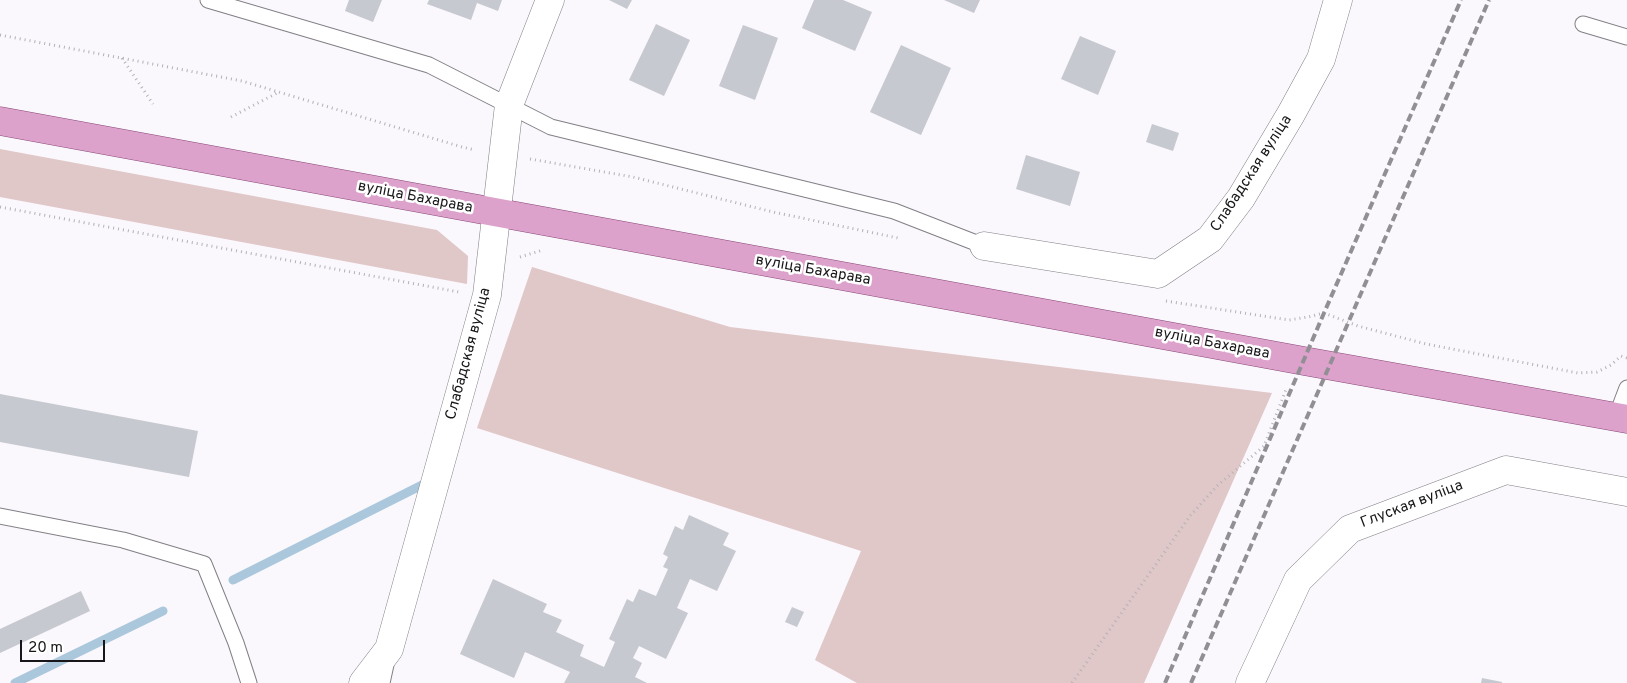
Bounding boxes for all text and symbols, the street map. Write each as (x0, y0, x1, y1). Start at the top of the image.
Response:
street label: Слабадская вуліца (1207, 112, 1297, 236)
street label: вуліца Бахарава (356, 178, 474, 218)
street label: вуліца Бахарава (754, 252, 872, 290)
street label: Слабадская вуліца (443, 286, 495, 422)
street label: вуліца Бахарава (1153, 324, 1271, 364)
street label: Глуская вуліца (1358, 477, 1466, 533)
scale bar (22, 630, 108, 662)
text: 20 m (28, 639, 63, 658)

